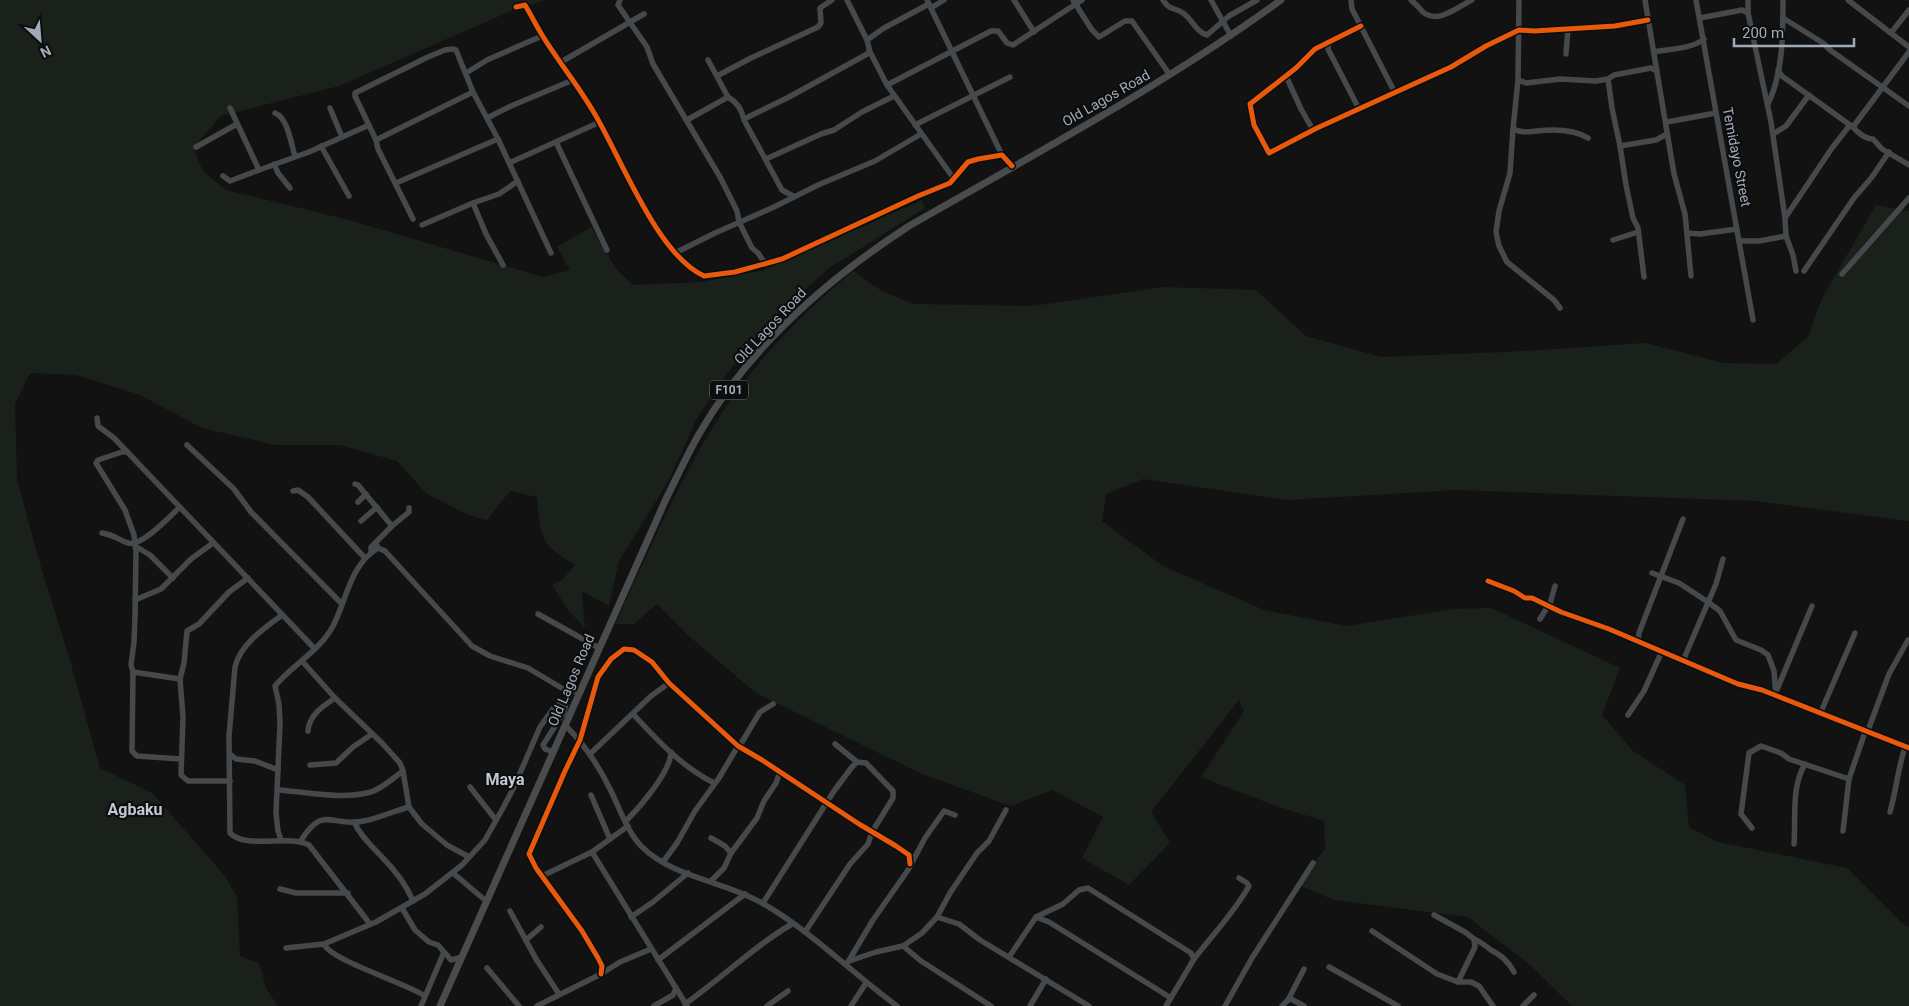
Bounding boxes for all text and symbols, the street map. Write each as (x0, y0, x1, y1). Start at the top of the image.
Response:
north arrow (15, 15, 65, 65)
scale bar (1734, 15, 1854, 47)
text: 200 m (1742, 24, 1784, 42)
text: N (38, 42, 54, 61)
street label: Old Lagos Road (1059, 67, 1153, 129)
street label: Temidayo Street (1720, 106, 1755, 209)
street label: Old Lagos Road (731, 285, 809, 367)
road number: F101 (710, 380, 748, 400)
street label: Old Lagos Road (544, 632, 598, 728)
district label: Maya (486, 770, 525, 789)
district label: Agbaku (108, 800, 163, 819)

